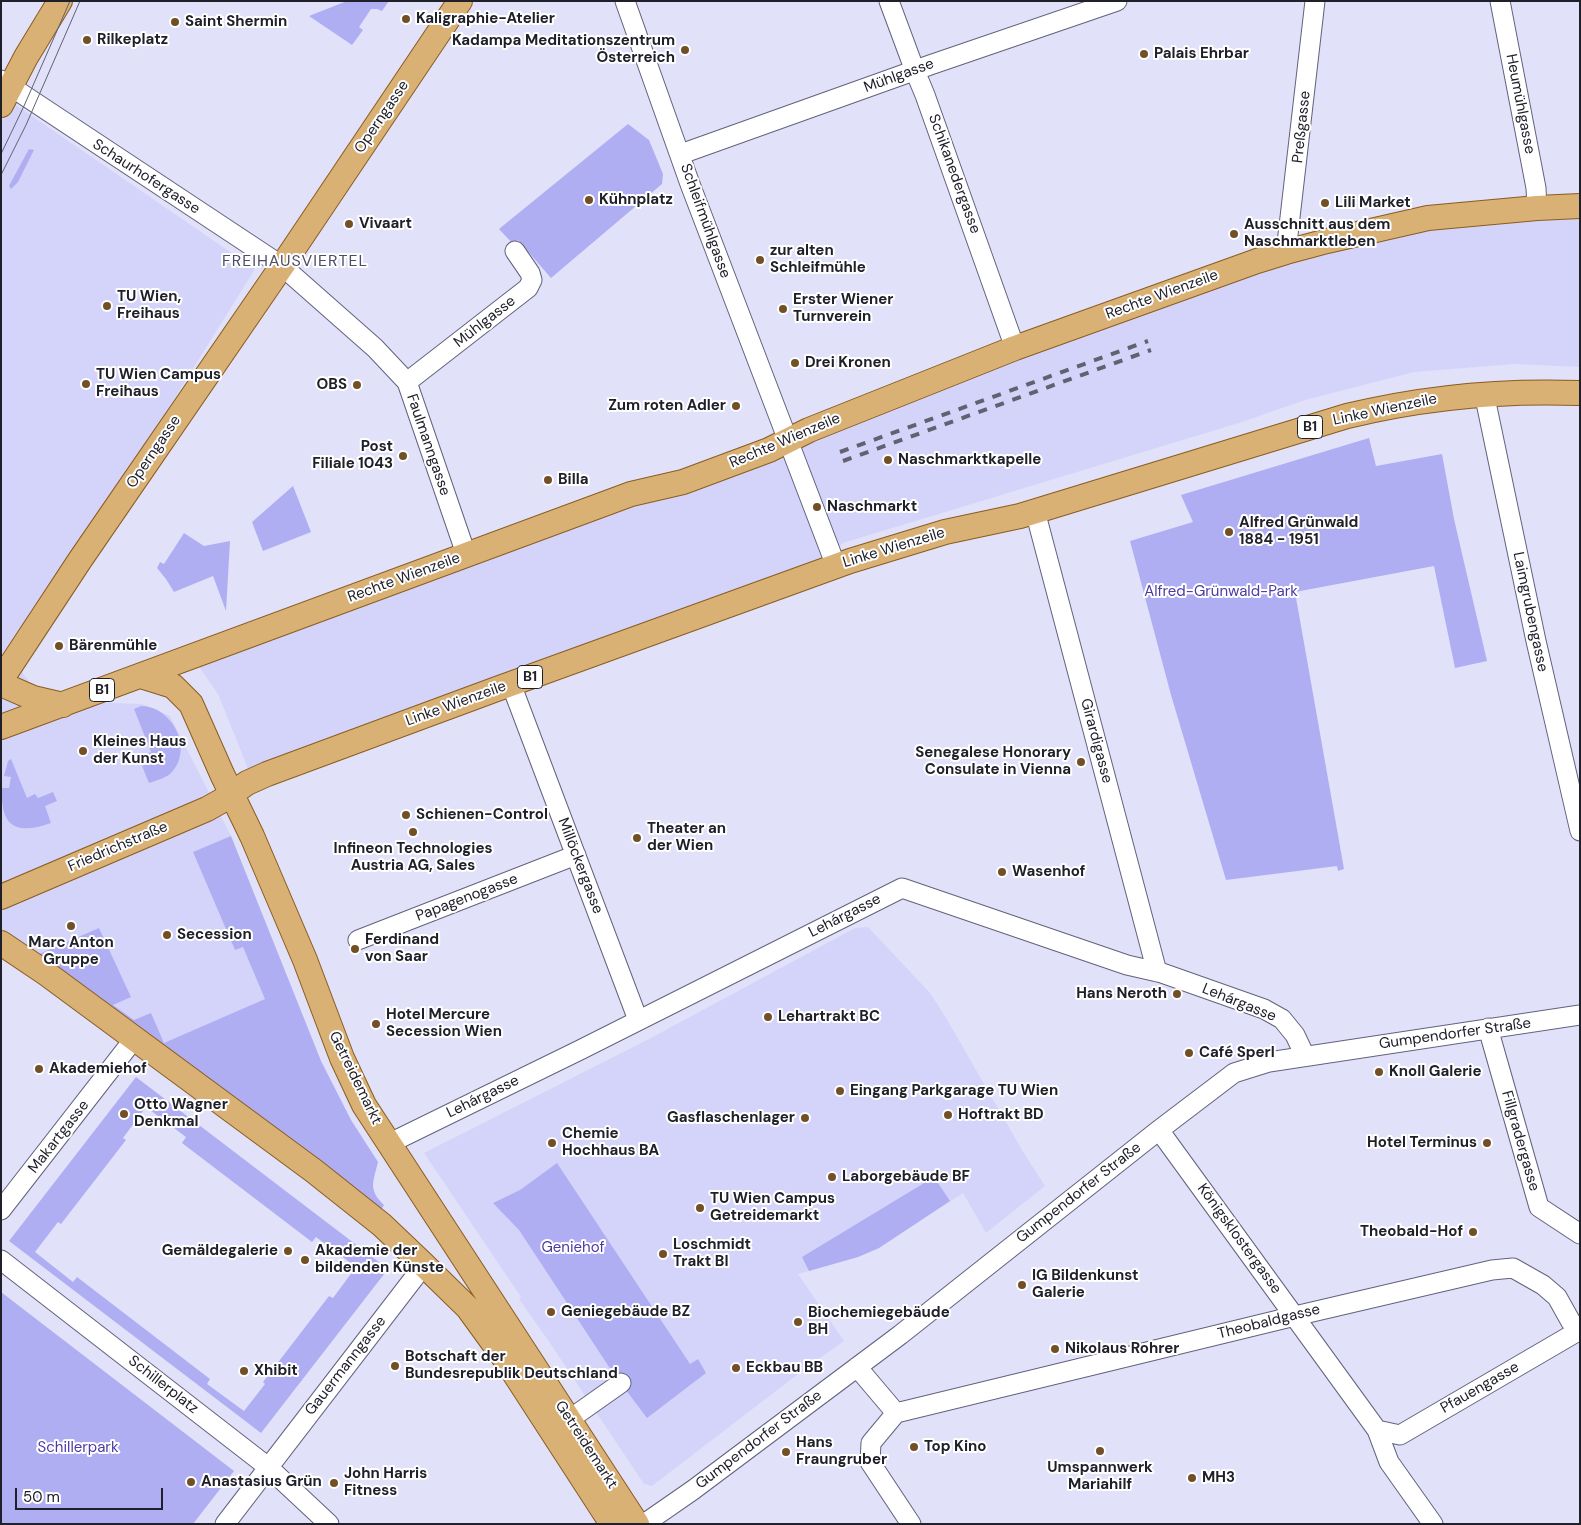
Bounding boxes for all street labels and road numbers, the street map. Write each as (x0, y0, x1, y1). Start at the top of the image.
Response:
street label: Heumühlgasse (1501, 53, 1539, 155)
street label: Mühlgasse (861, 55, 937, 97)
street label: Operngasse (351, 77, 413, 157)
street label: Preßgasse (1289, 90, 1315, 164)
street label: Schikanedergasse (924, 112, 984, 236)
street label: Schaurhofergasse (89, 136, 203, 218)
street label: Schleifmühlgasse (676, 161, 734, 281)
street label: Rechte Wienzeile (1103, 266, 1221, 324)
street label: Mühlgasse (451, 292, 519, 352)
street label: Linke Wienzeile (1331, 390, 1439, 430)
street label: Faulmanngasse (402, 392, 454, 498)
street label: Rechte Wienzeile (727, 410, 843, 472)
street label: Operngasse (123, 412, 185, 492)
road number: B1 (1298, 416, 1322, 438)
street label: Linke Wienzeile (841, 524, 947, 572)
street label: Rechte Wienzeile (345, 549, 463, 607)
street label: Laimgrubengasse (1508, 550, 1552, 674)
road number: B1 (518, 666, 542, 689)
street label: Linke Wienzeile (403, 677, 509, 731)
road number: B1 (90, 678, 114, 702)
street label: Girardigasse (1076, 697, 1116, 785)
street label: Millöckergasse (553, 815, 607, 917)
street label: Friedrichstraße (65, 818, 171, 876)
street label: Papagenogasse (413, 870, 521, 926)
street label: Lehárgasse (806, 890, 884, 942)
street label: Lehárgasse (1199, 980, 1279, 1026)
street label: Gumpendorfer Straße (1378, 1014, 1532, 1054)
street label: Getreidemarkt (325, 1029, 385, 1127)
street label: Lehárgasse (444, 1072, 522, 1122)
street label: Fillgradergasse (1497, 1089, 1543, 1193)
street label: Makartgasse (25, 1097, 93, 1177)
street label: Gumpendorfer Straße (1013, 1139, 1145, 1247)
street label: Königsklostergasse (1193, 1180, 1285, 1298)
street label: Theobaldgasse (1216, 1301, 1322, 1343)
street label: Gauermanngasse (302, 1313, 390, 1419)
street label: Schillerplatz (124, 1352, 202, 1418)
street label: Pfauengasse (1438, 1358, 1522, 1418)
street label: Gumpendorfer Straße (692, 1387, 826, 1493)
street label: Getreidemarkt (551, 1398, 621, 1492)

